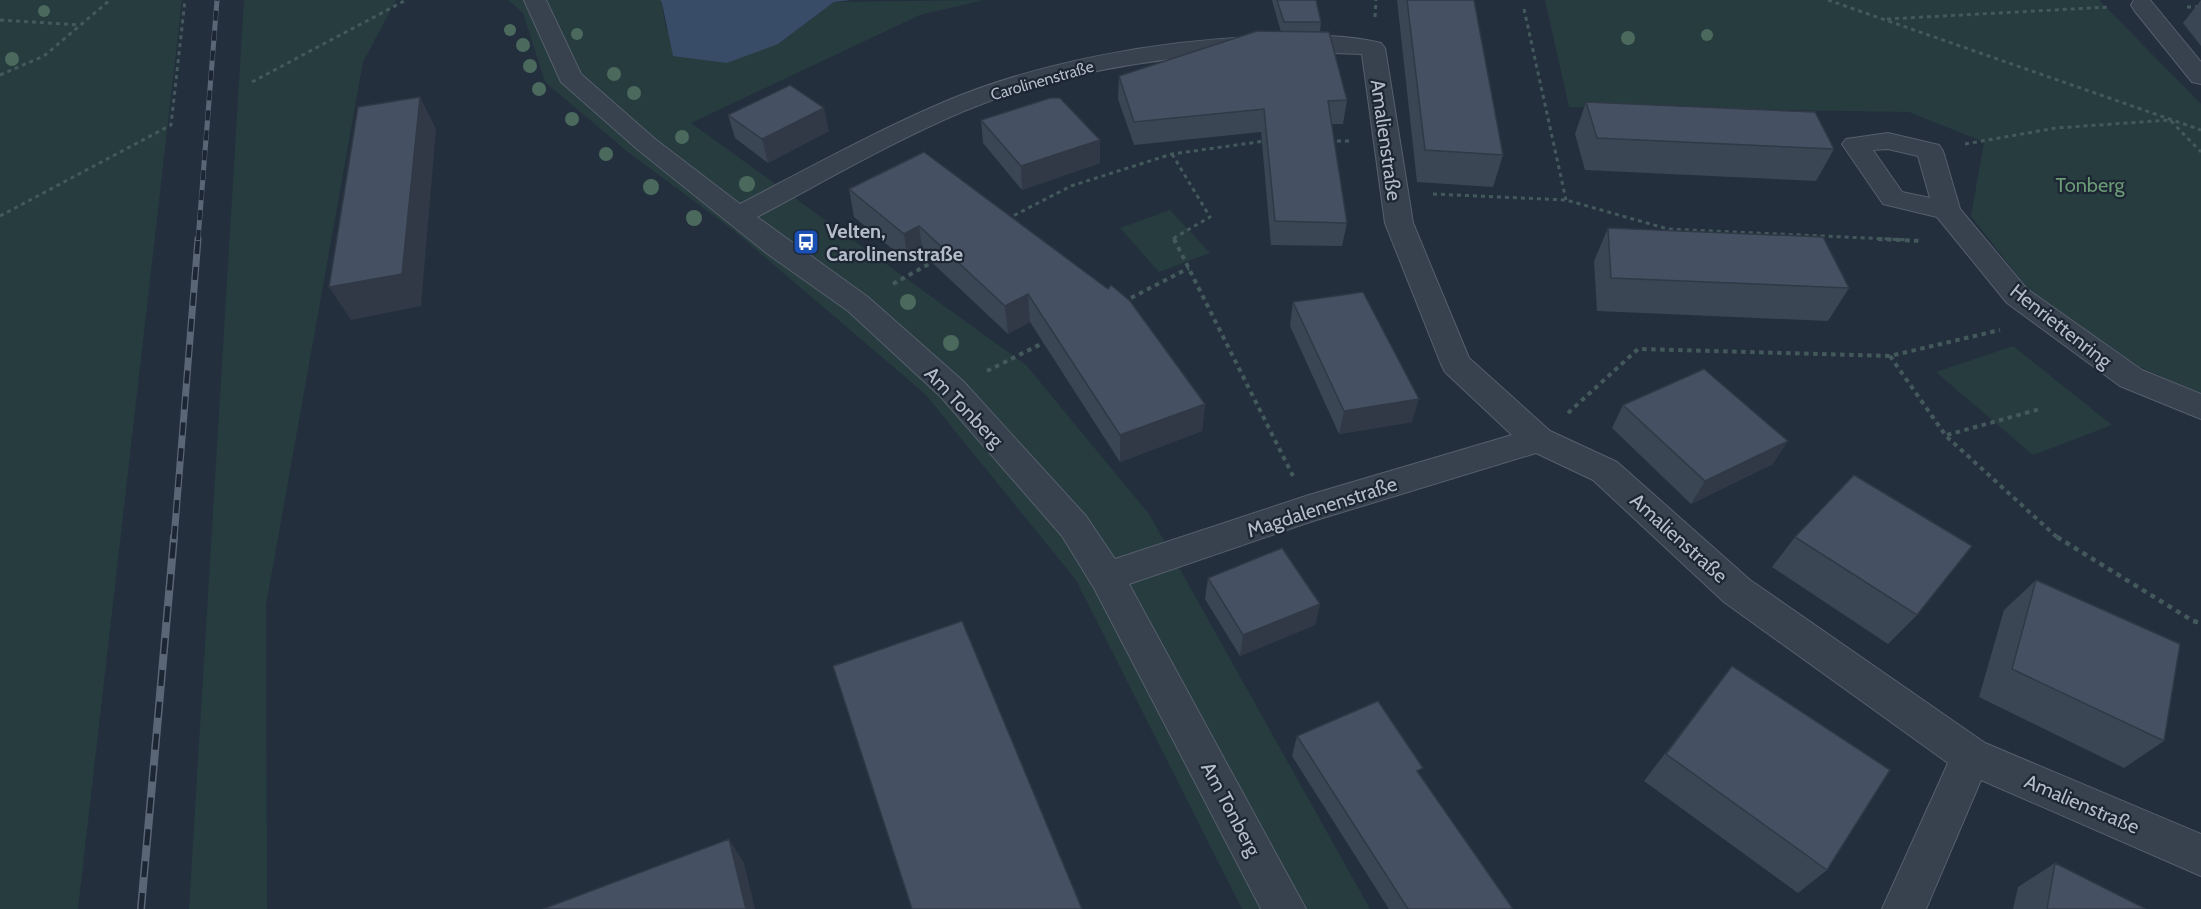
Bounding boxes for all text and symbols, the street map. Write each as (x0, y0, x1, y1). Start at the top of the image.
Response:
street label: Carolinenstraße (988, 57, 1096, 104)
street label: Amalienstraße (1366, 78, 1406, 202)
park label: Tonberg (2056, 173, 2125, 197)
place label: Velten, Carolinenstraße (826, 219, 963, 266)
bus stop icon: Velten, Carolinenstraße (791, 227, 821, 257)
street label: Henriettenring (2005, 279, 2117, 374)
street label: Am Tonberg (920, 362, 1009, 453)
street label: Magdalenenstraße (1244, 471, 1400, 543)
street label: Amalienstraße (1626, 488, 1732, 588)
street label: Am Tonberg (1196, 758, 1266, 861)
street label: Amalienstraße (2021, 769, 2143, 839)

